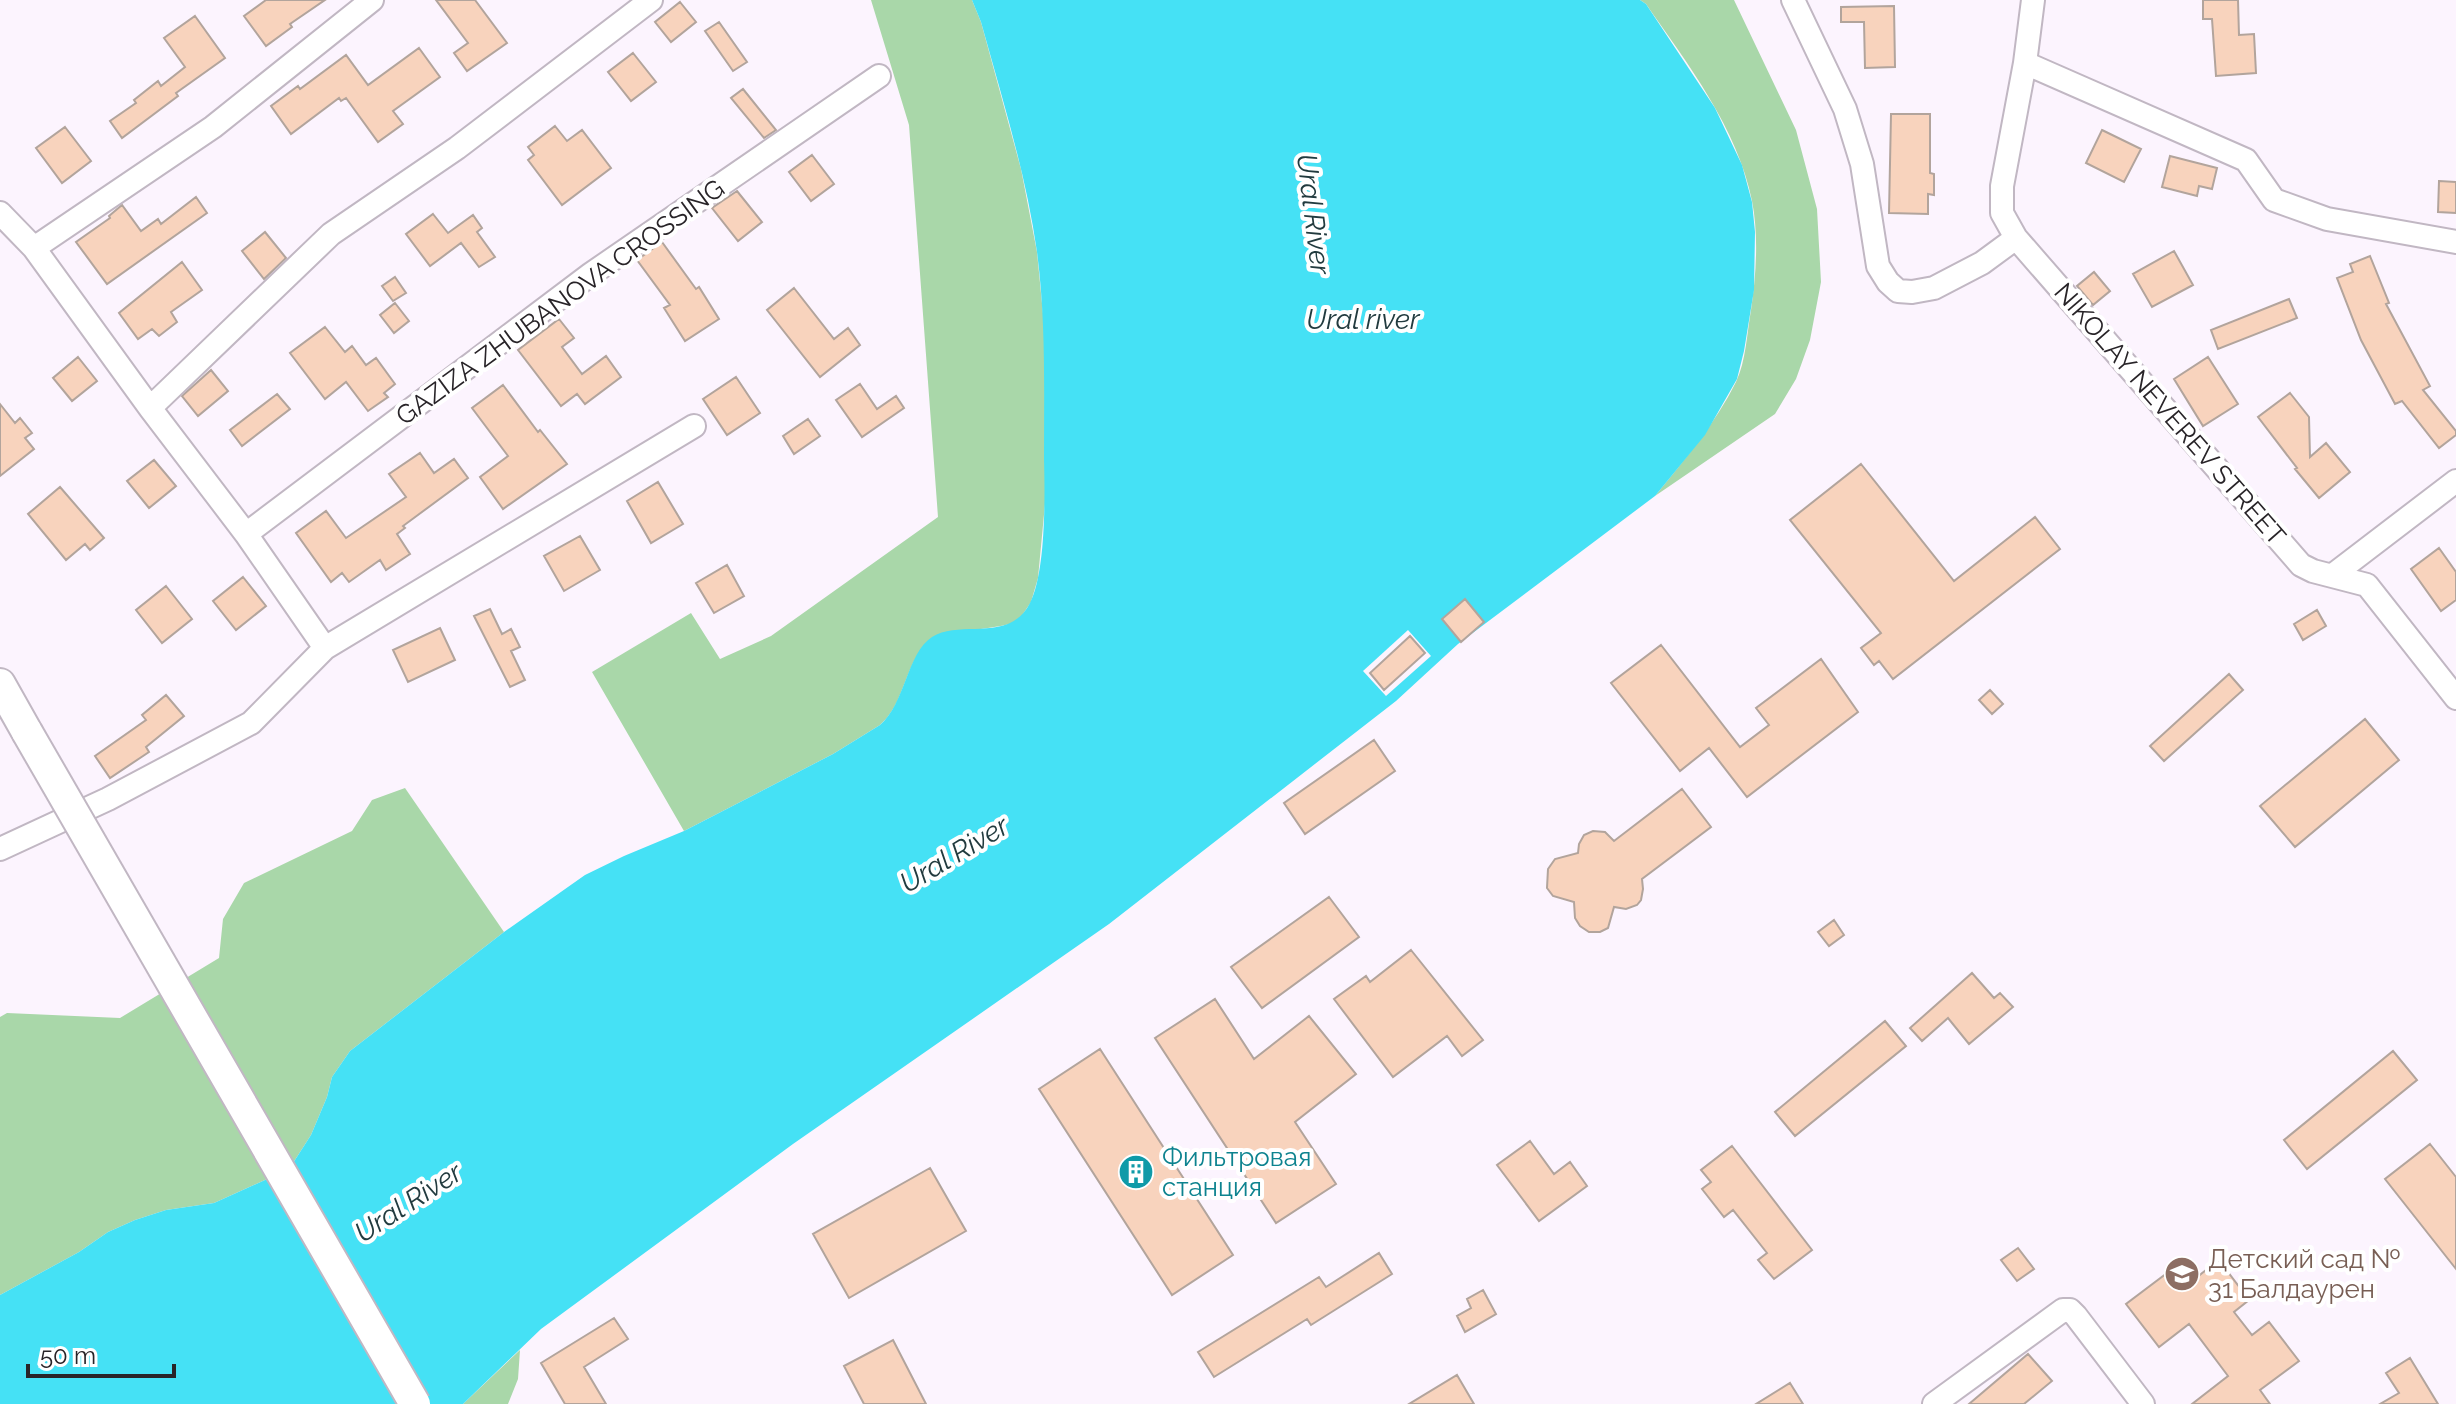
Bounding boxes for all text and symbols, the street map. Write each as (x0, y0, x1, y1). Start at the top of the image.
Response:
water label: Ural River (1290, 152, 1337, 278)
street label: GAZIZA ZHUBANOVA CROSSING (390, 173, 730, 431)
street label: NIKOLAY NEVEREV STREET (2048, 277, 2292, 551)
water label: Ural river (1306, 303, 1421, 336)
water label: Ural River (894, 808, 1016, 900)
place label: Фильтровая станция (1162, 1142, 1311, 1202)
building icon: Фильтровая станция (1117, 1153, 1155, 1191)
water label: Ural River (348, 1155, 469, 1249)
place label: Детский сад № 31 Балдаурен (2208, 1244, 2401, 1304)
school or university icon: Детский сад № 31 Балдаурен (2163, 1255, 2201, 1293)
scale bar (28, 1328, 174, 1378)
text: 50 m (40, 1341, 96, 1370)

